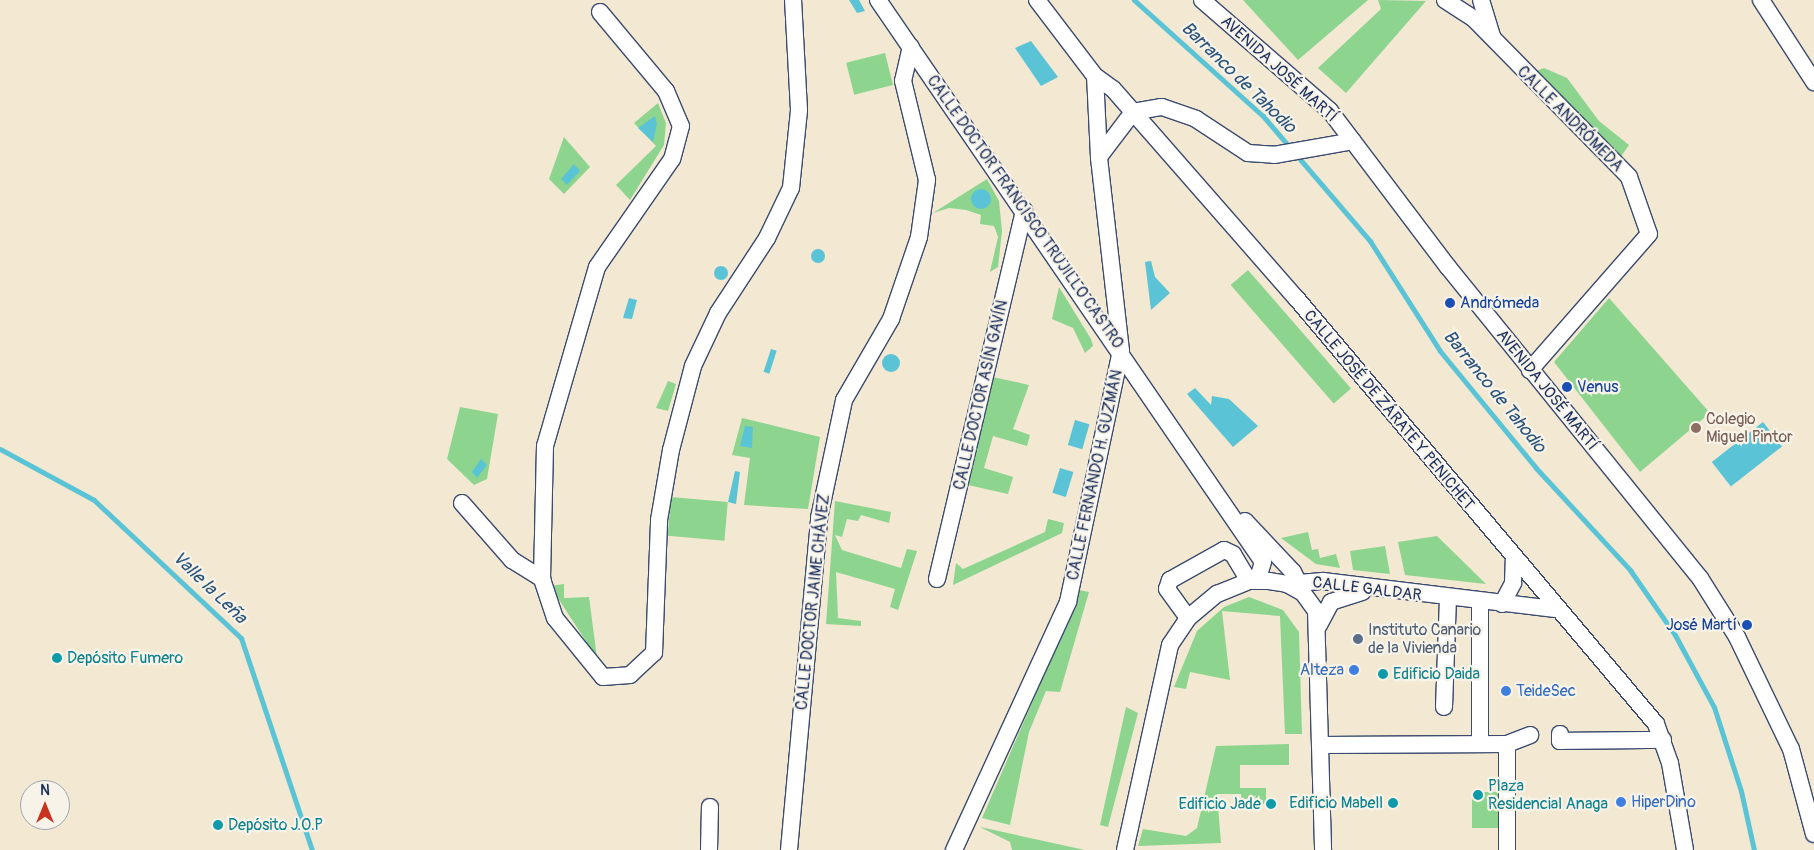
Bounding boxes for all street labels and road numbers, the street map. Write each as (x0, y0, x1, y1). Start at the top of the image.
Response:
street label: AVENIDA JOSÉ MARTÍ (1217, 12, 1341, 126)
street label: CALLE ANDRÓMEDA (1513, 62, 1627, 176)
street label: CALLE DOCTOR FRANCISCO TRUJILLO CASTRO (923, 72, 1127, 352)
street label: CALLE DOCTOR ASÍN GAVÍN (950, 298, 1012, 492)
street label: CALLE JOSÉ DE ZÁRATE Y PENICHET (1300, 306, 1478, 514)
street label: AVENIDA JOSÉ MARTÍ (1492, 326, 1602, 454)
street label: CALLE FERNANDO H. GUZMÁN (1063, 368, 1127, 582)
street label: CALLE DOCTOR JAIME CHÁVEZ (792, 493, 834, 711)
street label: CALLE GALDAR (1311, 573, 1423, 605)

